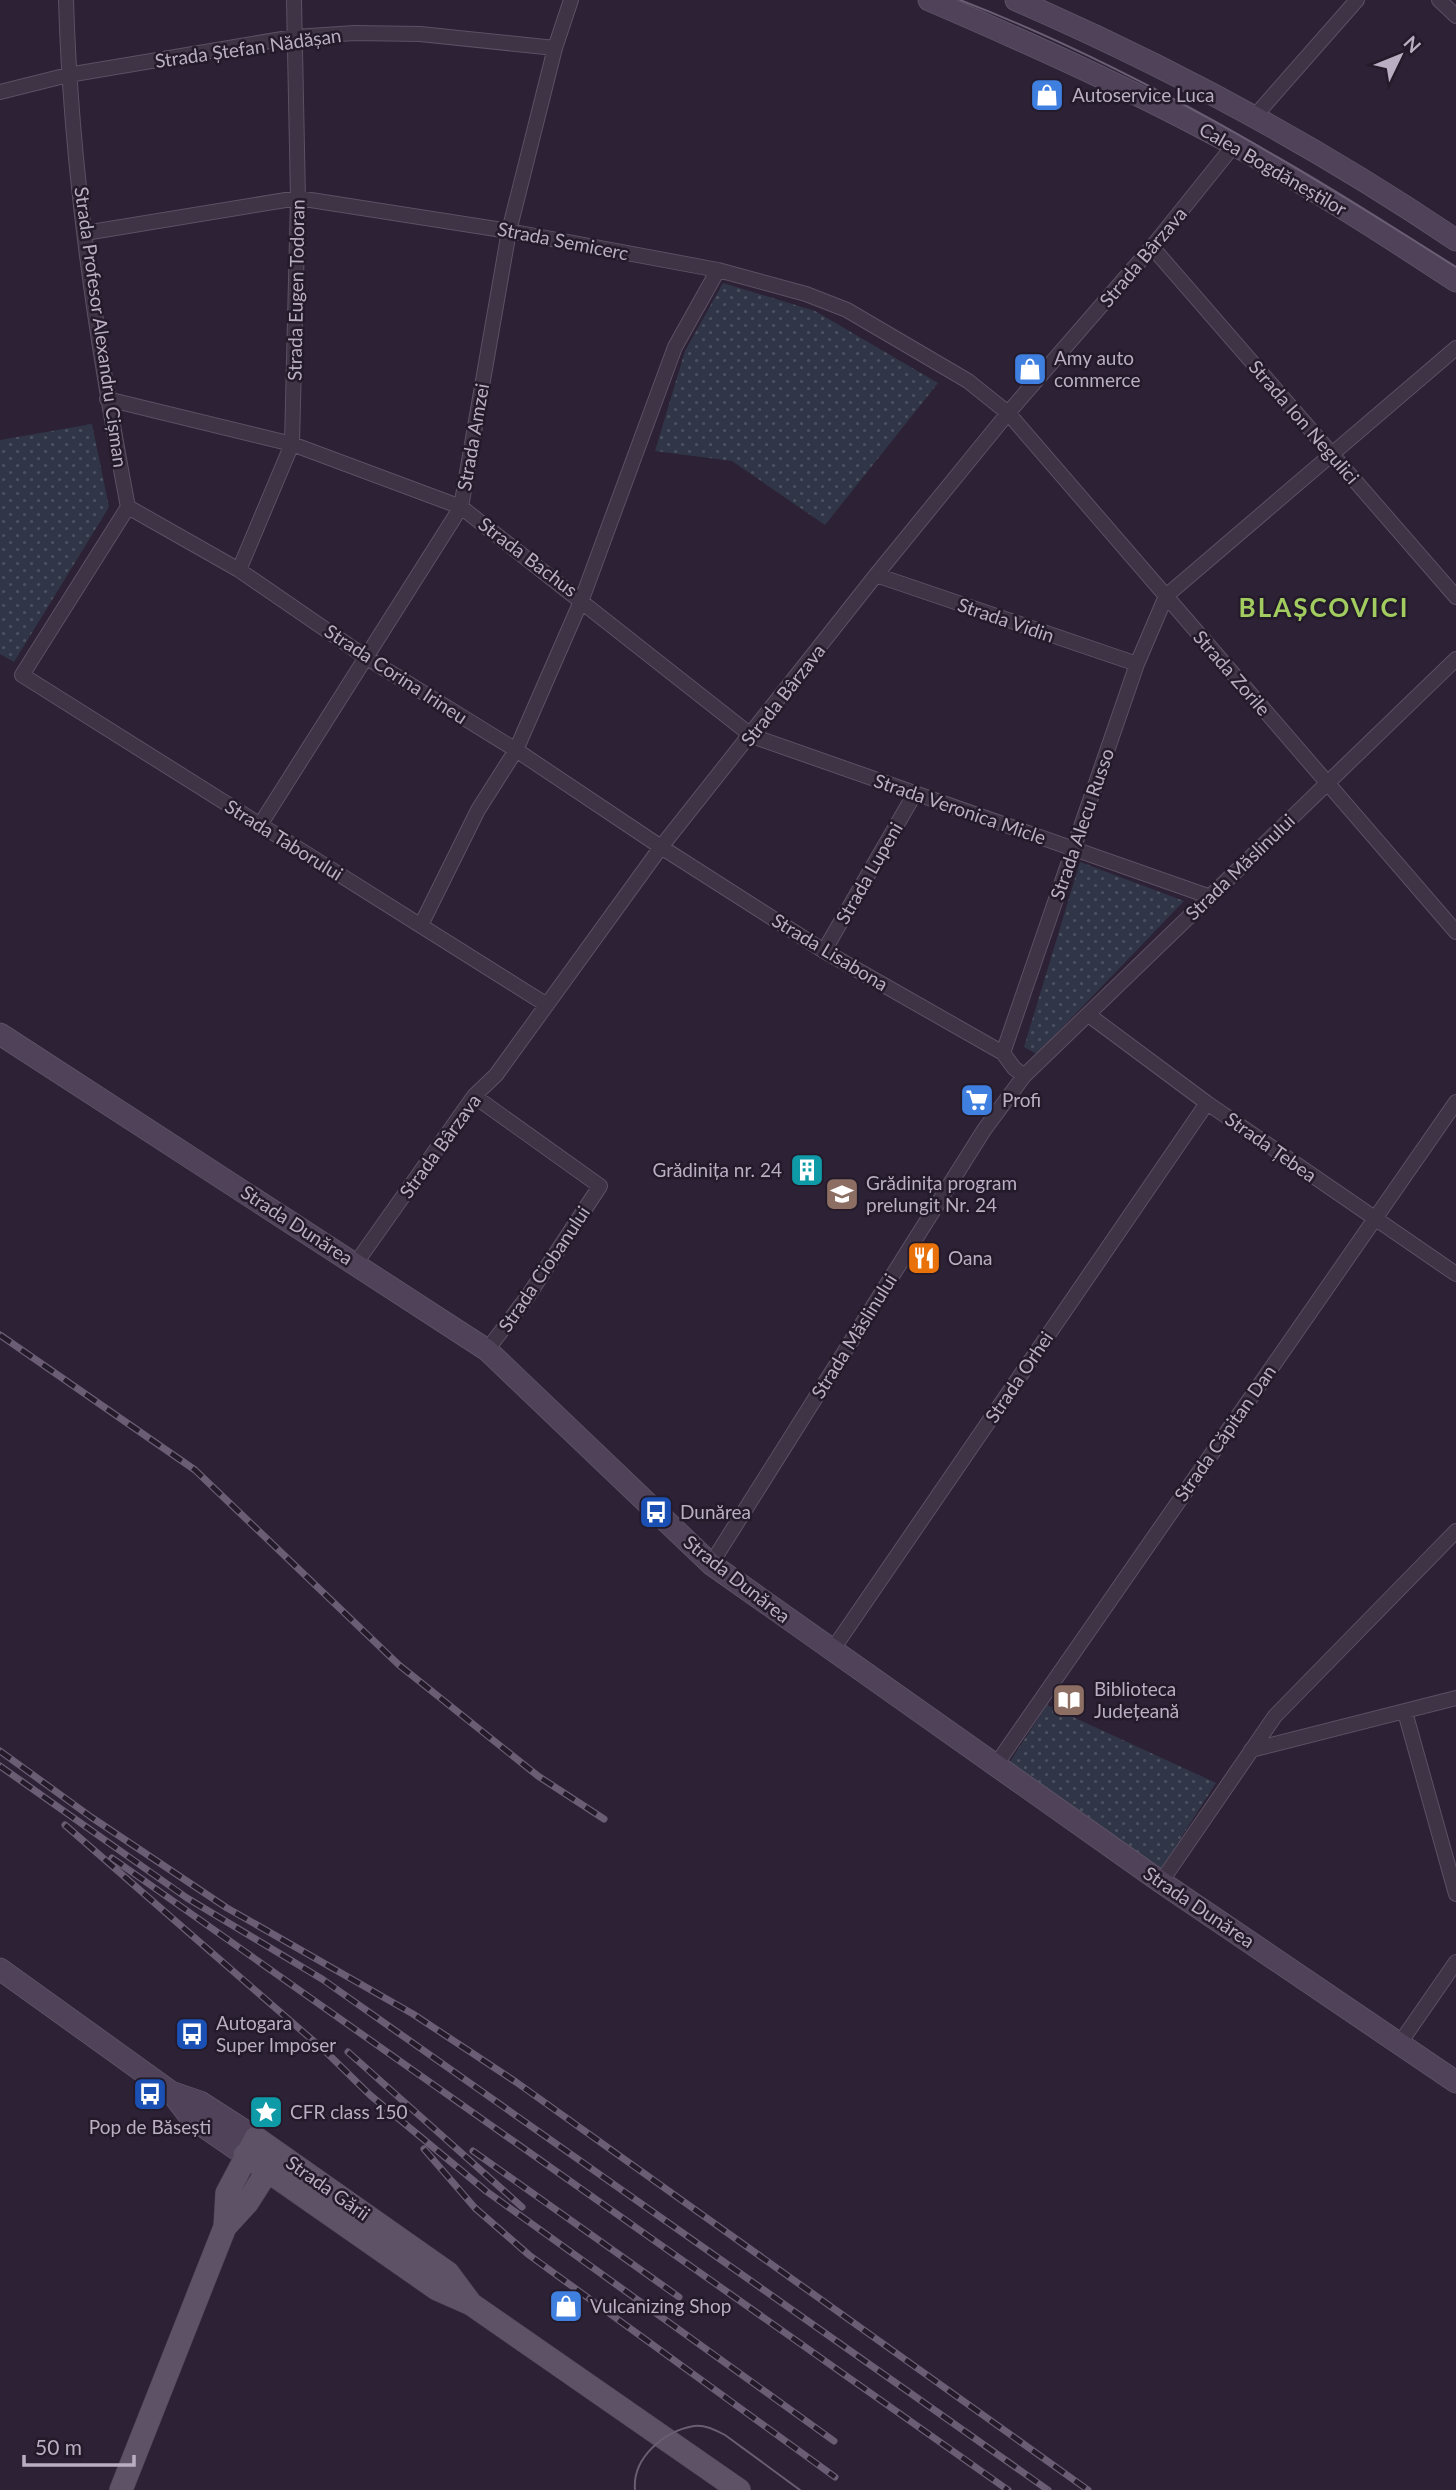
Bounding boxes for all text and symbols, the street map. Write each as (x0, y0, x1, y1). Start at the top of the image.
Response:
north arrow (1365, 21, 1435, 91)
street label: Strada Ștefan Nădășan (153, 23, 343, 72)
text: N (1399, 31, 1426, 57)
shop icon: Autoservice Luca (1028, 76, 1066, 114)
place label: Autoservice Luca (1072, 83, 1214, 106)
street label: Calea Bogdăneștilor (1195, 117, 1351, 220)
street label: Strada Profesor Alexandru Cișman (70, 185, 133, 469)
street label: Strada Eugen Todoran (282, 199, 309, 381)
street label: Strada Bârzava (1094, 202, 1191, 311)
street label: Strada Semicerc (496, 217, 630, 264)
place label: Amy auto commerce (1054, 346, 1140, 391)
shop icon: Amy auto commerce (1011, 350, 1049, 388)
street label: Strada Ion Negulici (1244, 355, 1364, 488)
street label: Strada Amzei (452, 381, 493, 492)
street label: Strada Bachus (474, 512, 582, 601)
district label: BLAȘCOVICI (1239, 591, 1409, 623)
street label: Strada Vidin (955, 592, 1057, 647)
street label: Strada Corina Irineu (321, 619, 472, 728)
street label: Strada Zorile (1189, 625, 1276, 720)
street label: Strada Bârzava (736, 639, 830, 750)
street label: Strada Alecu Russo (1045, 745, 1118, 902)
street label: Strada Veronica Micle (871, 768, 1049, 849)
street label: Strada Taborului (221, 794, 347, 885)
street label: Strada Măslinului (1180, 809, 1299, 924)
street label: Strada Lupeni (830, 818, 907, 928)
street label: Strada Lisabona (768, 908, 892, 995)
supermarket icon: Profi (958, 1081, 996, 1119)
place label: Profi (1002, 1088, 1041, 1111)
street label: Strada Bârzava (394, 1089, 485, 1202)
street label: Strada Țebea (1221, 1107, 1321, 1187)
building icon: Grădinița nr. 24 (788, 1151, 826, 1189)
place label: Grădinița nr. 24 (652, 1158, 782, 1181)
place label: Grădinița program prelungit Nr. 24 (866, 1171, 1017, 1216)
school or university icon: Grădinița program prelungit Nr. 24 (823, 1175, 861, 1213)
street label: Strada Dunărea (237, 1180, 358, 1269)
street label: Strada Ciobanului (493, 1201, 594, 1336)
restaurant icon: Oana (905, 1239, 943, 1277)
place label: Oana (948, 1246, 992, 1269)
street label: Strada Măslinului (806, 1269, 901, 1402)
street label: Strada Orhei (980, 1327, 1057, 1427)
street label: Strada Căpitan Dan (1169, 1360, 1280, 1505)
bus stop icon: Dunărea (637, 1493, 675, 1531)
place label: Dunărea (680, 1500, 751, 1523)
street label: Strada Dunărea (679, 1530, 795, 1627)
place label: Biblioteca Județeană (1094, 1677, 1179, 1722)
library icon: Biblioteca Județeană (1050, 1681, 1088, 1719)
street label: Strada Dunărea (1139, 1861, 1259, 1952)
place label: Autogara Super Imposer (216, 2011, 336, 2056)
bus stop icon: Autogara Super Imposer (173, 2015, 211, 2053)
bus stop icon: Pop de Băsești (131, 2075, 169, 2113)
place icon: CFR class 150 (247, 2093, 285, 2131)
place label: CFR class 150 (290, 2100, 408, 2123)
place label: Pop de Băsești (89, 2115, 211, 2138)
street label: Strada Gării (282, 2150, 375, 2225)
shop icon: Vulcanizing Shop (547, 2287, 585, 2325)
place label: Vulcanizing Shop (590, 2294, 731, 2317)
scale bar (24, 2424, 135, 2468)
text: 50 m (35, 2434, 82, 2459)

